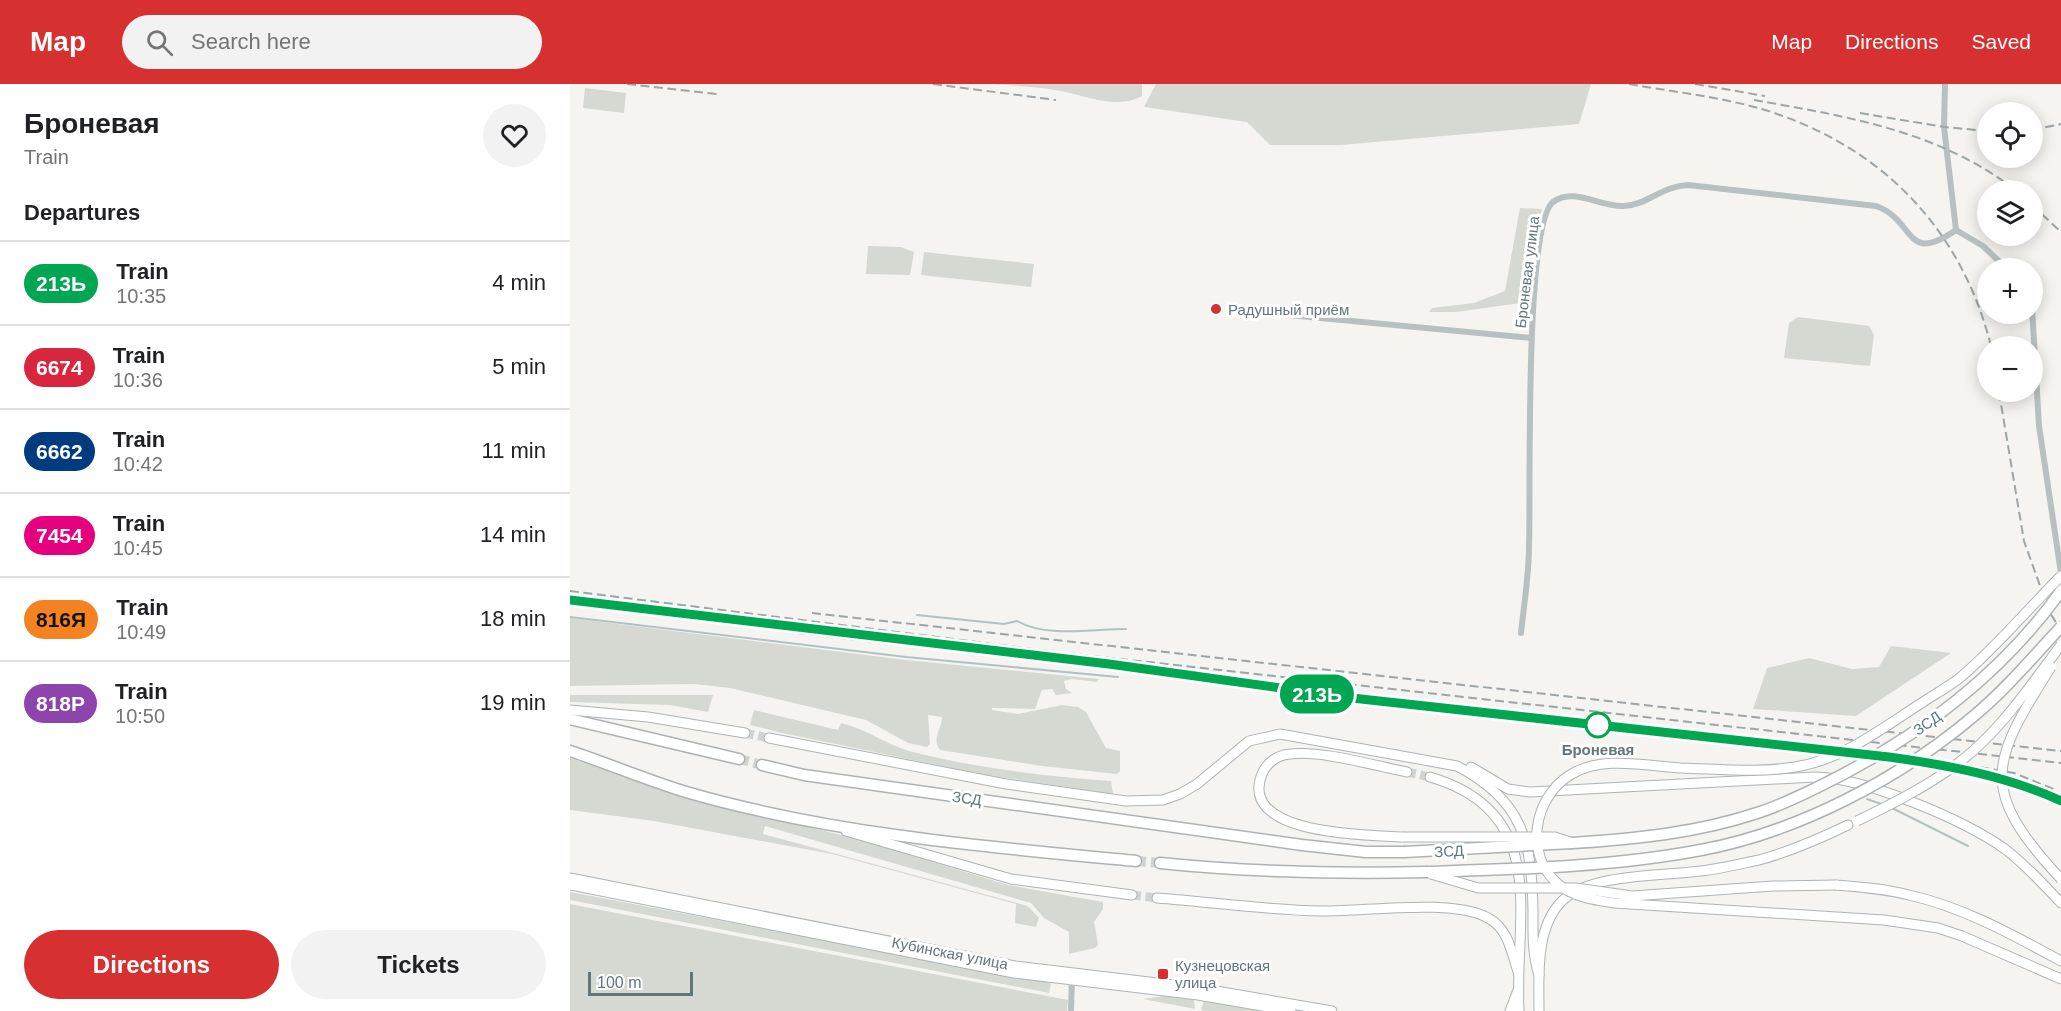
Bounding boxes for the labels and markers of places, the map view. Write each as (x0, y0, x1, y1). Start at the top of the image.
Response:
place label: Радушный приём (1228, 301, 1349, 318)
marker: Радушный приём (1209, 302, 1223, 316)
marker: Броневая (1585, 712, 1611, 738)
place label: Броневая (1562, 741, 1634, 758)
place label: Кузнецовская улица (1175, 957, 1270, 991)
marker: Кузнецовская улица (1156, 967, 1170, 981)

